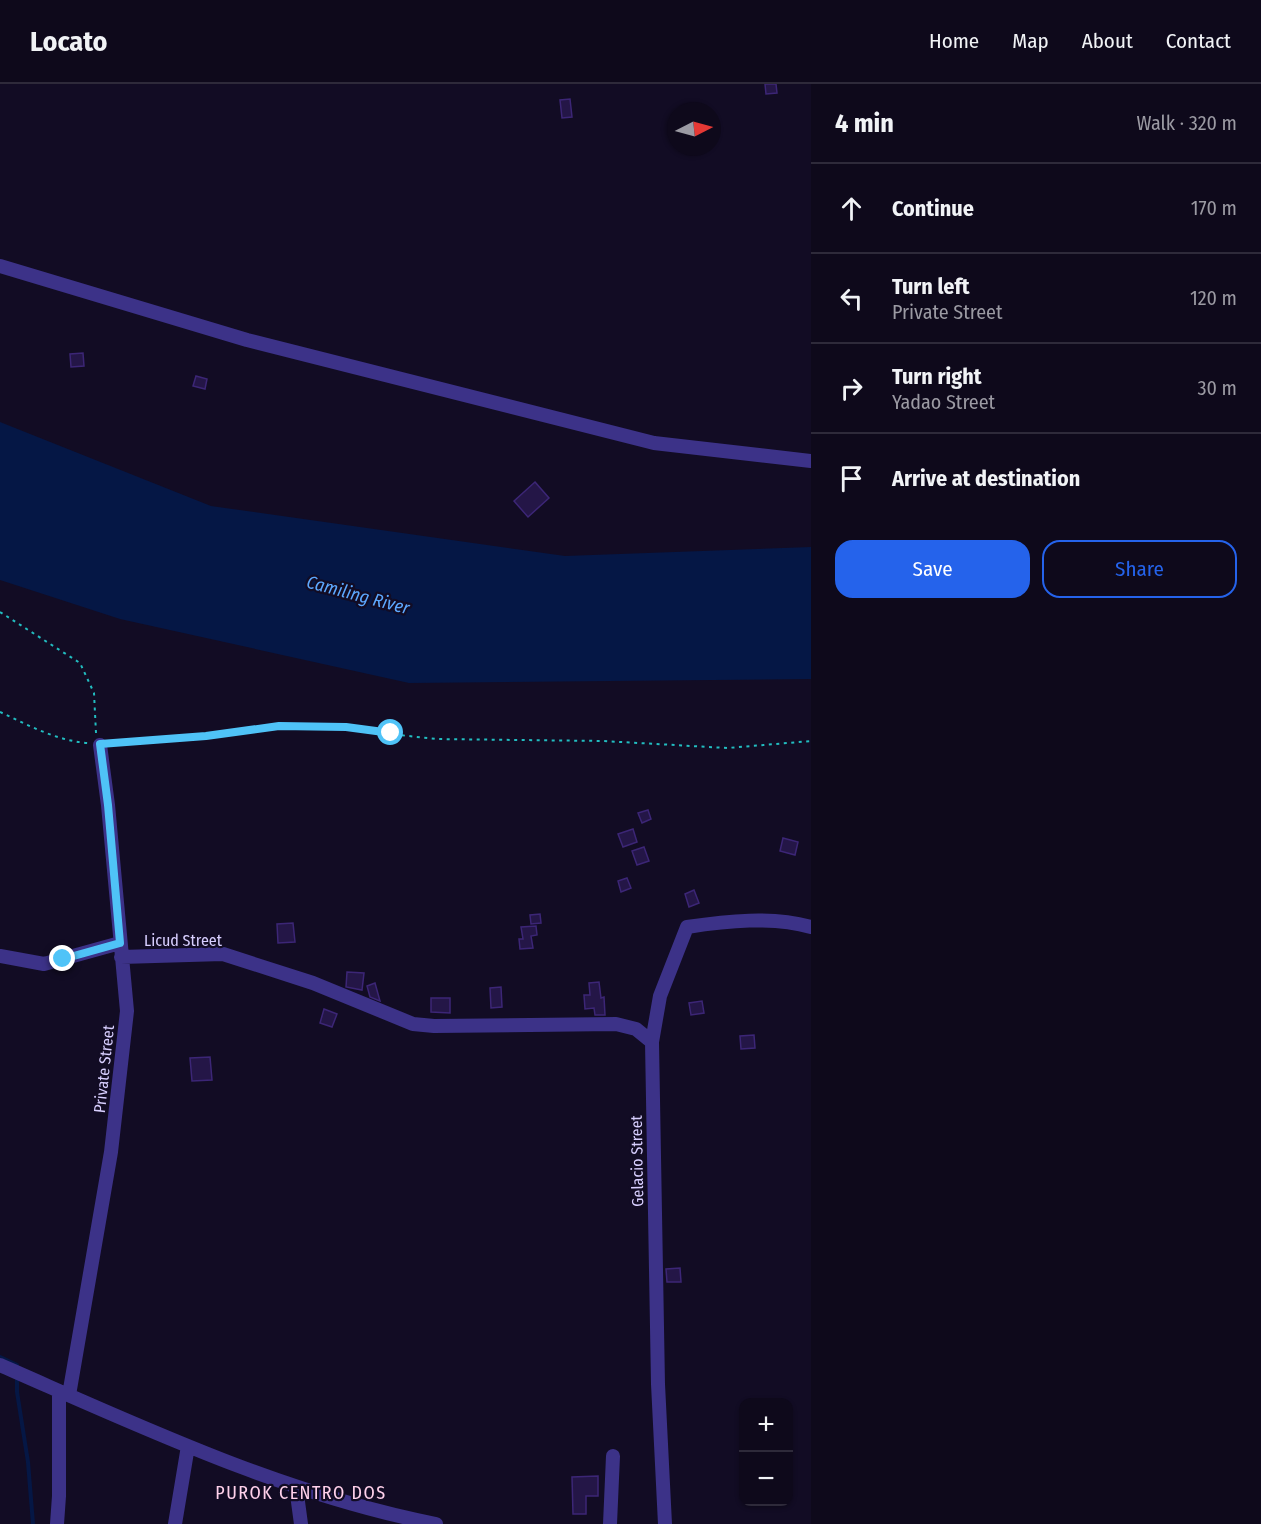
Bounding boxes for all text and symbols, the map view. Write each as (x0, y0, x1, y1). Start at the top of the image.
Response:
text: Locato (30, 25, 108, 58)
text: Home (929, 28, 979, 54)
text: Map (1012, 28, 1049, 54)
text: About (1082, 28, 1133, 54)
text: Contact (1166, 28, 1231, 54)
north arrow (667, 102, 721, 156)
text: 4 min (835, 108, 894, 139)
text: Walk · 320 m (1137, 111, 1237, 135)
icon: ahead (835, 192, 868, 225)
text: Continue (892, 195, 974, 222)
text: 170 m (1191, 196, 1237, 220)
text: Turn left (892, 273, 970, 300)
icon: left (835, 282, 868, 315)
text: 120 m (1190, 286, 1237, 310)
text: Private Street (892, 300, 1003, 324)
text: Turn right (892, 363, 981, 390)
icon: right (835, 372, 868, 405)
text: 30 m (1197, 376, 1237, 400)
text: Yadao Street (892, 390, 995, 414)
icon: arrive (835, 462, 868, 495)
text: Arrive at destination (892, 465, 1080, 492)
button: Save (835, 540, 1030, 598)
button: Share (1042, 540, 1237, 598)
water label: Camiling River (304, 571, 413, 619)
route start (377, 719, 403, 745)
street label: Licud Street (144, 931, 223, 950)
route end (49, 945, 75, 971)
street label: Private Street (90, 1023, 118, 1114)
street label: Gelacio Street (627, 1114, 647, 1207)
map controls (739, 1398, 793, 1506)
button: + (739, 1398, 793, 1452)
button: − (739, 1452, 793, 1506)
district label: PUROK CENTRO DOS (215, 1482, 387, 1504)

